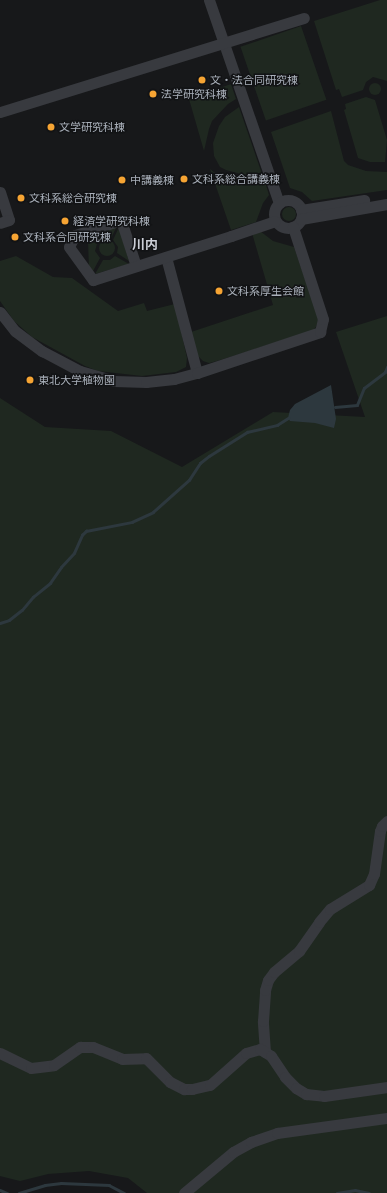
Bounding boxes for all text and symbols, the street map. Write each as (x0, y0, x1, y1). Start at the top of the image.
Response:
place label: 文・法合同研究棟 (210, 73, 298, 87)
marker: 文・法合同研究棟 (197, 75, 207, 85)
place label: 法学研究科棟 (161, 87, 227, 101)
marker: 法学研究科棟 (148, 89, 158, 99)
place label: 文学研究科棟 (59, 120, 125, 134)
marker: 文学研究科棟 (46, 122, 56, 132)
place label: 文科系総合講義棟 (192, 172, 280, 186)
place label: 中講義棟 (130, 173, 174, 187)
marker: 文科系総合講義棟 (179, 174, 189, 184)
marker: 中講義棟 (117, 175, 127, 185)
place label: 文科系総合研究棟 (29, 191, 117, 205)
marker: 文科系総合研究棟 (16, 193, 26, 203)
place label: 経済学研究科棟 (73, 214, 150, 228)
marker: 経済学研究科棟 (60, 216, 70, 226)
place label: 文科系合同研究棟 (23, 230, 111, 244)
marker: 文科系合同研究棟 (10, 232, 20, 242)
district label: 川内 (132, 236, 158, 252)
place label: 文科系厚生会館 (227, 284, 304, 298)
marker: 文科系厚生会館 (214, 286, 224, 296)
place label: 東北大学植物園 (38, 373, 115, 387)
marker: 東北大学植物園 (25, 375, 35, 385)

